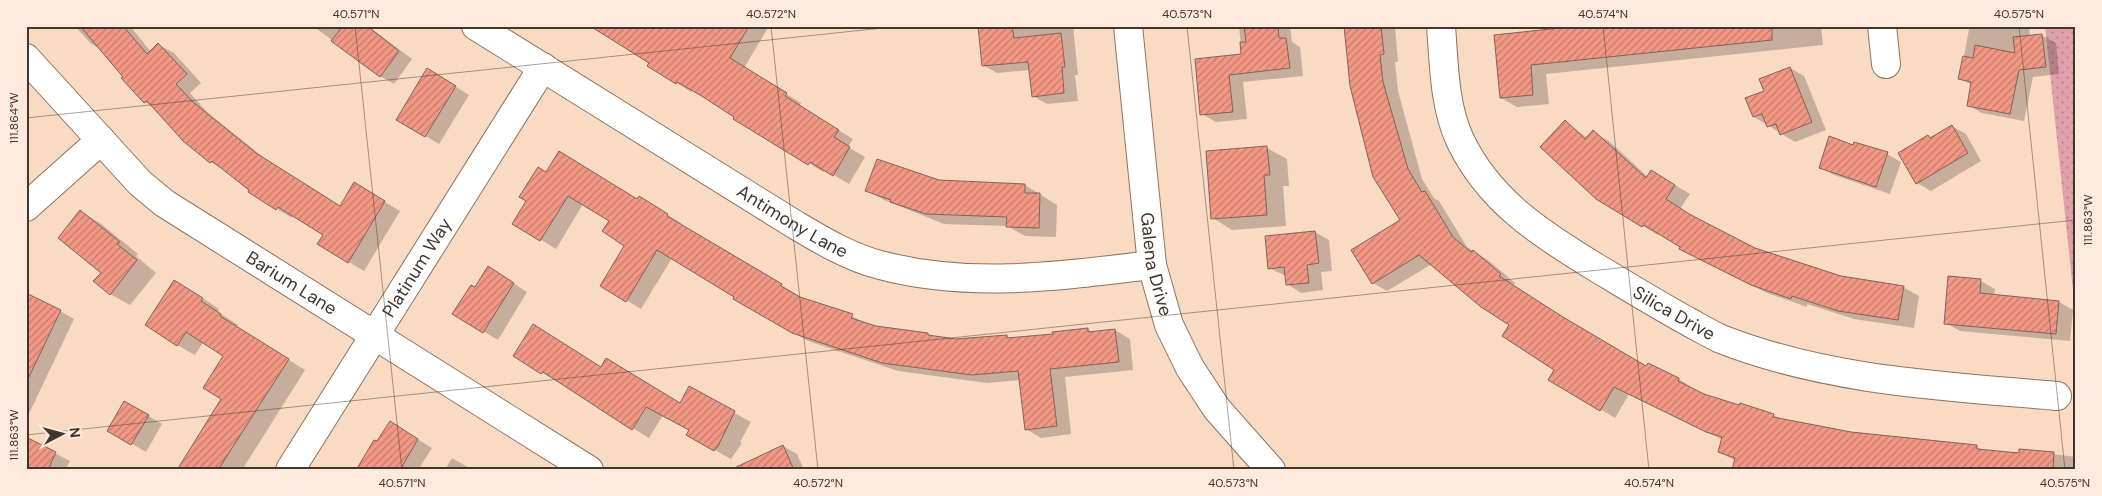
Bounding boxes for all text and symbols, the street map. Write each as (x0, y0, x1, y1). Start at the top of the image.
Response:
text: 40.571°N (332, 6, 380, 22)
text: 40.572°N (746, 6, 796, 22)
text: 40.573°N (1162, 6, 1212, 22)
text: 40.574°N (1578, 6, 1628, 22)
text: 40.575°N (1994, 6, 2044, 22)
text: 111.864°W (6, 92, 22, 144)
street label: Antimony Lane (732, 179, 852, 264)
text: 111.863°W (2080, 194, 2096, 246)
street label: Galena Drive (1135, 211, 1178, 319)
street label: Platinum Way (377, 213, 457, 322)
street label: Barium Lane (242, 246, 341, 321)
street label: Silica Drive (1629, 280, 1719, 346)
north arrow (38, 408, 88, 458)
text: 111.863°W (6, 409, 22, 461)
text: N (65, 427, 84, 439)
text: 40.571°N (378, 475, 426, 491)
text: 40.572°N (793, 475, 843, 491)
text: 40.573°N (1208, 475, 1258, 491)
text: 40.574°N (1624, 475, 1674, 491)
text: 40.575°N (2040, 475, 2090, 491)

